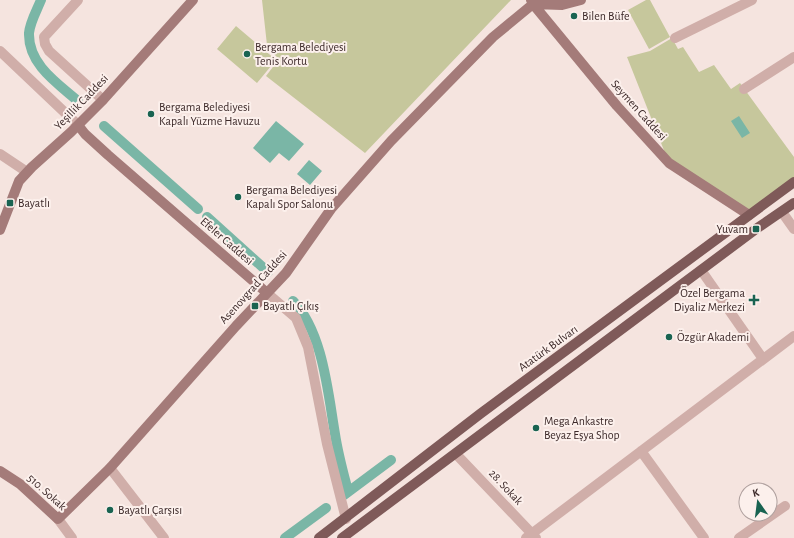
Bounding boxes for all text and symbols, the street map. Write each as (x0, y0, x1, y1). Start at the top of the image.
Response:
place label: Bilen Büfe (582, 10, 629, 22)
marker: Bilen Büfe (569, 11, 579, 21)
place label: Bergama Belediyesi Tenis Kortu (255, 41, 346, 67)
marker: Bergama Belediyesi Tenis Kortu (242, 49, 252, 59)
street label: Yeşillik Caddesi (52, 72, 110, 132)
street label: Seymen Caddesi (608, 78, 669, 143)
place label: Bergama Belediyesi Kapalı Yüzme Havuzu (159, 101, 260, 127)
marker: Bergama Belediyesi Kapalı Yüzme Havuzu (146, 109, 156, 119)
place label: Bergama Belediyesi Kapalı Spor Salonu (246, 184, 337, 210)
marker: Bergama Belediyesi Kapalı Spor Salonu (233, 192, 243, 202)
place label: Bayatlı (18, 197, 50, 210)
marker: Bayatlı (5, 198, 15, 208)
street label: Efeler Caddesi (198, 215, 256, 267)
place label: Yuvam (717, 223, 748, 235)
marker: Yuvam (751, 224, 761, 234)
street label: Asenovgrad Caddesi (217, 248, 289, 326)
place label: Özel Bergama Diyaliz Merkezi (674, 286, 745, 314)
marker: Özel Bergama Diyaliz Merkezi (748, 294, 760, 306)
place label: Bayatlı Çıkış (263, 300, 319, 313)
marker: Bayatlı Çıkış (250, 301, 260, 311)
street label: Atatürk Bulvarı (516, 323, 580, 373)
place label: Özgür Akademi (677, 330, 749, 343)
marker: Özgür Akademi (664, 332, 674, 342)
place label: Mega Ankastre Beyaz Eşya Shop (544, 415, 620, 442)
marker: Mega Ankastre Beyaz Eşya Shop (531, 423, 541, 433)
street label: 28. Sokak (487, 467, 526, 507)
street label: 510. Sokak (25, 472, 69, 513)
north arrow (738, 482, 778, 522)
text: K (751, 487, 761, 499)
place label: Bayatlı Çarşısı (118, 504, 182, 517)
marker: Bayatlı Çarşısı (105, 505, 115, 515)

